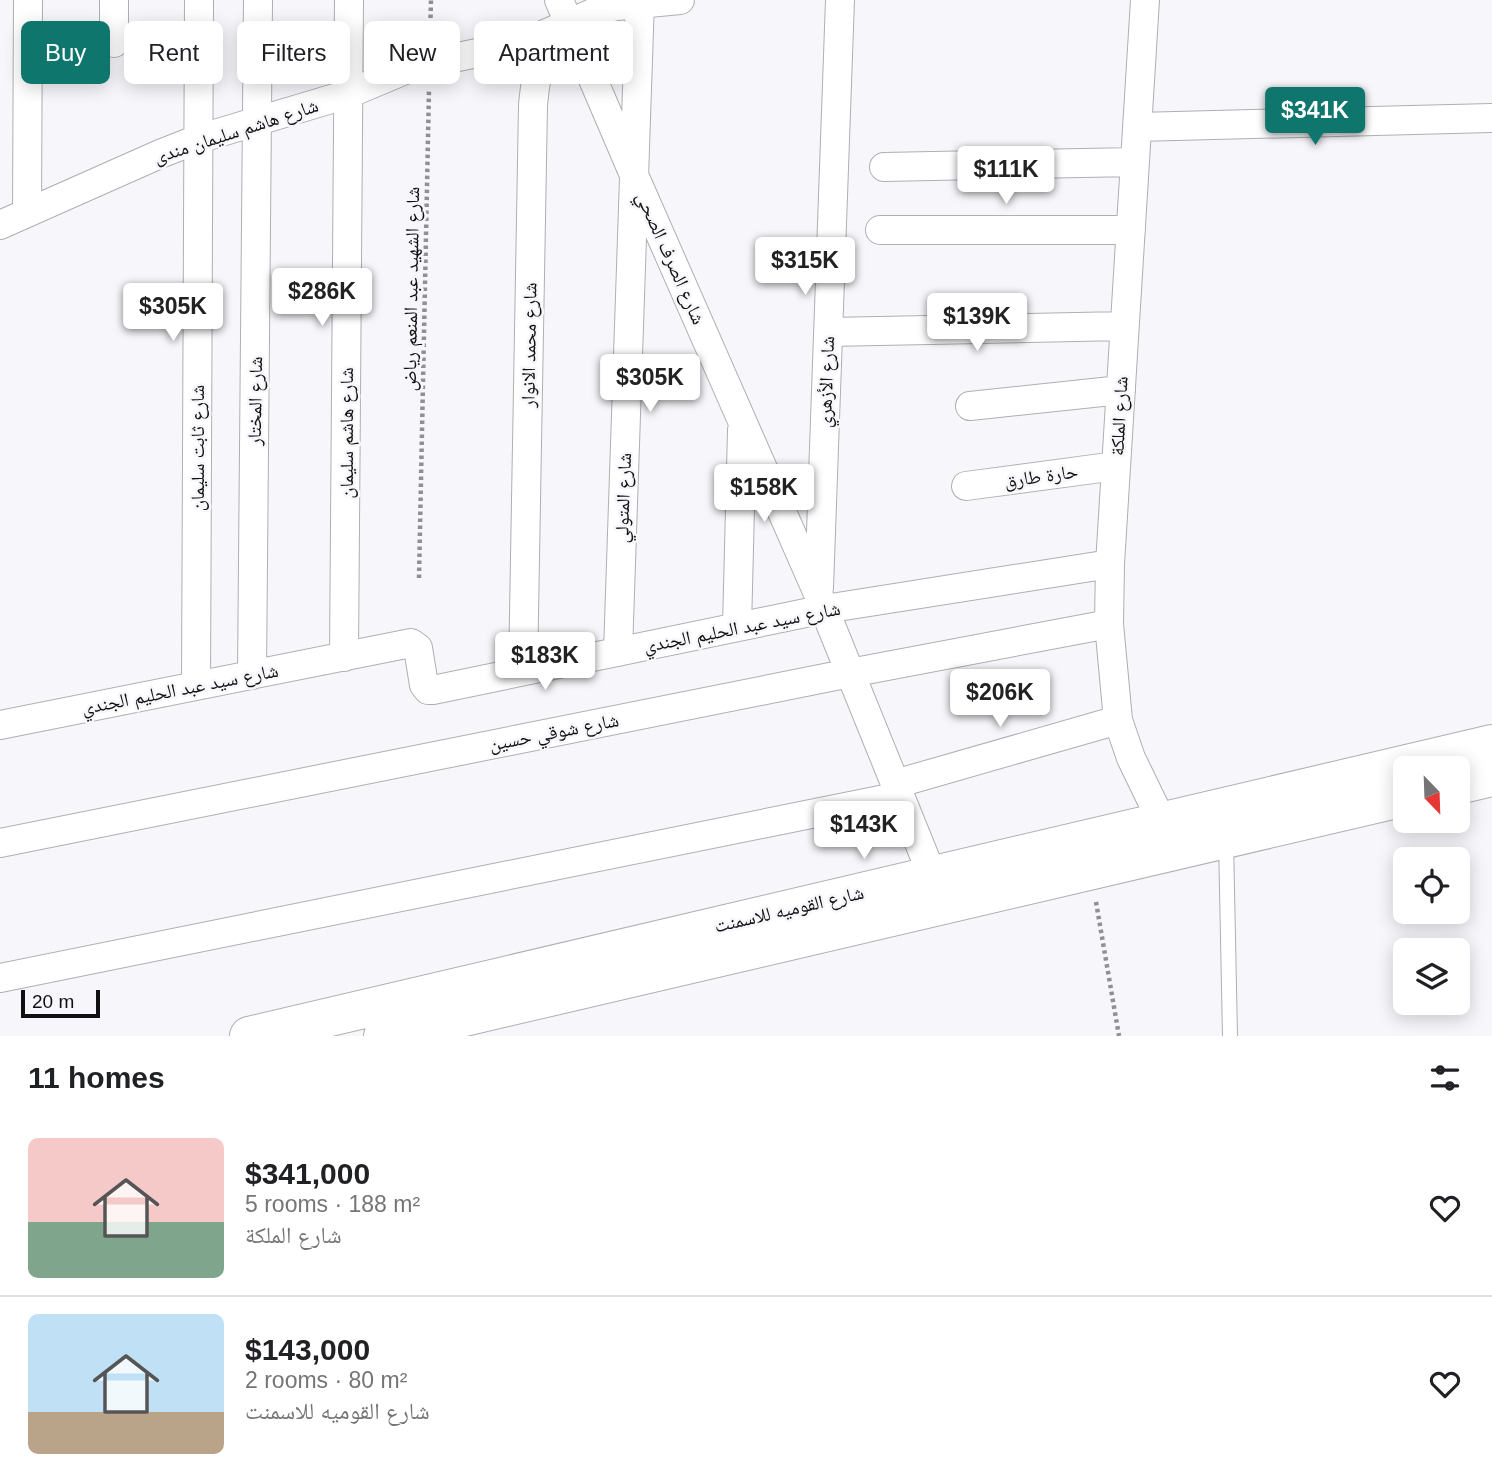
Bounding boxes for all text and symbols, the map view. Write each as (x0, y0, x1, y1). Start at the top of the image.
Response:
chip: Buy (21, 21, 110, 84)
chip: Rent (124, 21, 223, 84)
chip: Filters (237, 21, 350, 84)
chip: New (364, 21, 460, 84)
chip: Apartment (474, 21, 633, 84)
pin: $341K (1266, 88, 1364, 147)
street label: شارع هاشم سليمان مندى (151, 94, 322, 169)
text: $341K (1281, 97, 1349, 123)
pin: $111K (957, 146, 1055, 206)
text: $111K (973, 156, 1039, 182)
street label: شارع الشهيد عبد المنعم رياض (399, 186, 425, 392)
street label: شارع الصرف الصحي (628, 188, 710, 329)
pin: $315K (756, 238, 854, 297)
text: $315K (771, 247, 839, 273)
pin: $286K (273, 268, 371, 328)
text: $286K (288, 278, 356, 304)
street label: شارع محمد الانوار (517, 282, 542, 409)
pin: $305K (124, 284, 222, 343)
text: $305K (139, 293, 207, 319)
pin: $139K (928, 294, 1026, 353)
text: $139K (943, 303, 1011, 329)
street label: شارع الأزهري (814, 336, 843, 429)
pin: $305K (601, 354, 699, 414)
street label: شارع المختار (244, 356, 267, 447)
text: $305K (616, 364, 684, 390)
street label: شارع هاشم سليمان (336, 367, 359, 499)
street label: شارع الملكة (1106, 376, 1133, 456)
street label: شارع ثابت سليمان (187, 385, 209, 511)
street label: شارع المتولي (611, 452, 640, 544)
street label: حارة طارق (1003, 460, 1079, 493)
pin: $158K (715, 464, 813, 524)
text: $158K (730, 474, 798, 500)
street label: شارع سيد عبد الحليم الجندي (642, 598, 843, 661)
pin: $183K (496, 632, 594, 692)
text: $183K (511, 642, 579, 668)
street label: شارع سيد عبد الحليم الجندي (80, 660, 281, 723)
pin: $206K (951, 670, 1049, 729)
text: $206K (966, 679, 1034, 705)
street label: شارع شوقي حسين (487, 709, 622, 760)
north arrow (1393, 756, 1470, 833)
map controls (1393, 756, 1470, 1015)
pin: $143K (815, 802, 913, 861)
text: $143K (830, 811, 898, 837)
button: locate (1393, 847, 1470, 924)
street label: شارع القوميه للاسمنت (712, 882, 866, 937)
button: layers (1393, 938, 1470, 1015)
scale bar (21, 987, 100, 1019)
text: 20 m (32, 991, 74, 1012)
icon: filters (1426, 1059, 1464, 1097)
text: 11 homes (28, 1061, 165, 1094)
text: $341,000 (245, 1157, 370, 1190)
icon: home (84, 1166, 168, 1250)
icon: heart (1426, 1189, 1464, 1227)
text: 5 rooms · 188 m² (245, 1191, 420, 1217)
text: شارع الملكة (245, 1222, 342, 1248)
text: $143,000 (245, 1333, 370, 1366)
icon: home (84, 1342, 168, 1426)
icon: heart (1426, 1365, 1464, 1403)
text: 2 rooms · 80 m² (245, 1367, 407, 1393)
text: شارع القوميه للاسمنت (245, 1398, 430, 1424)

